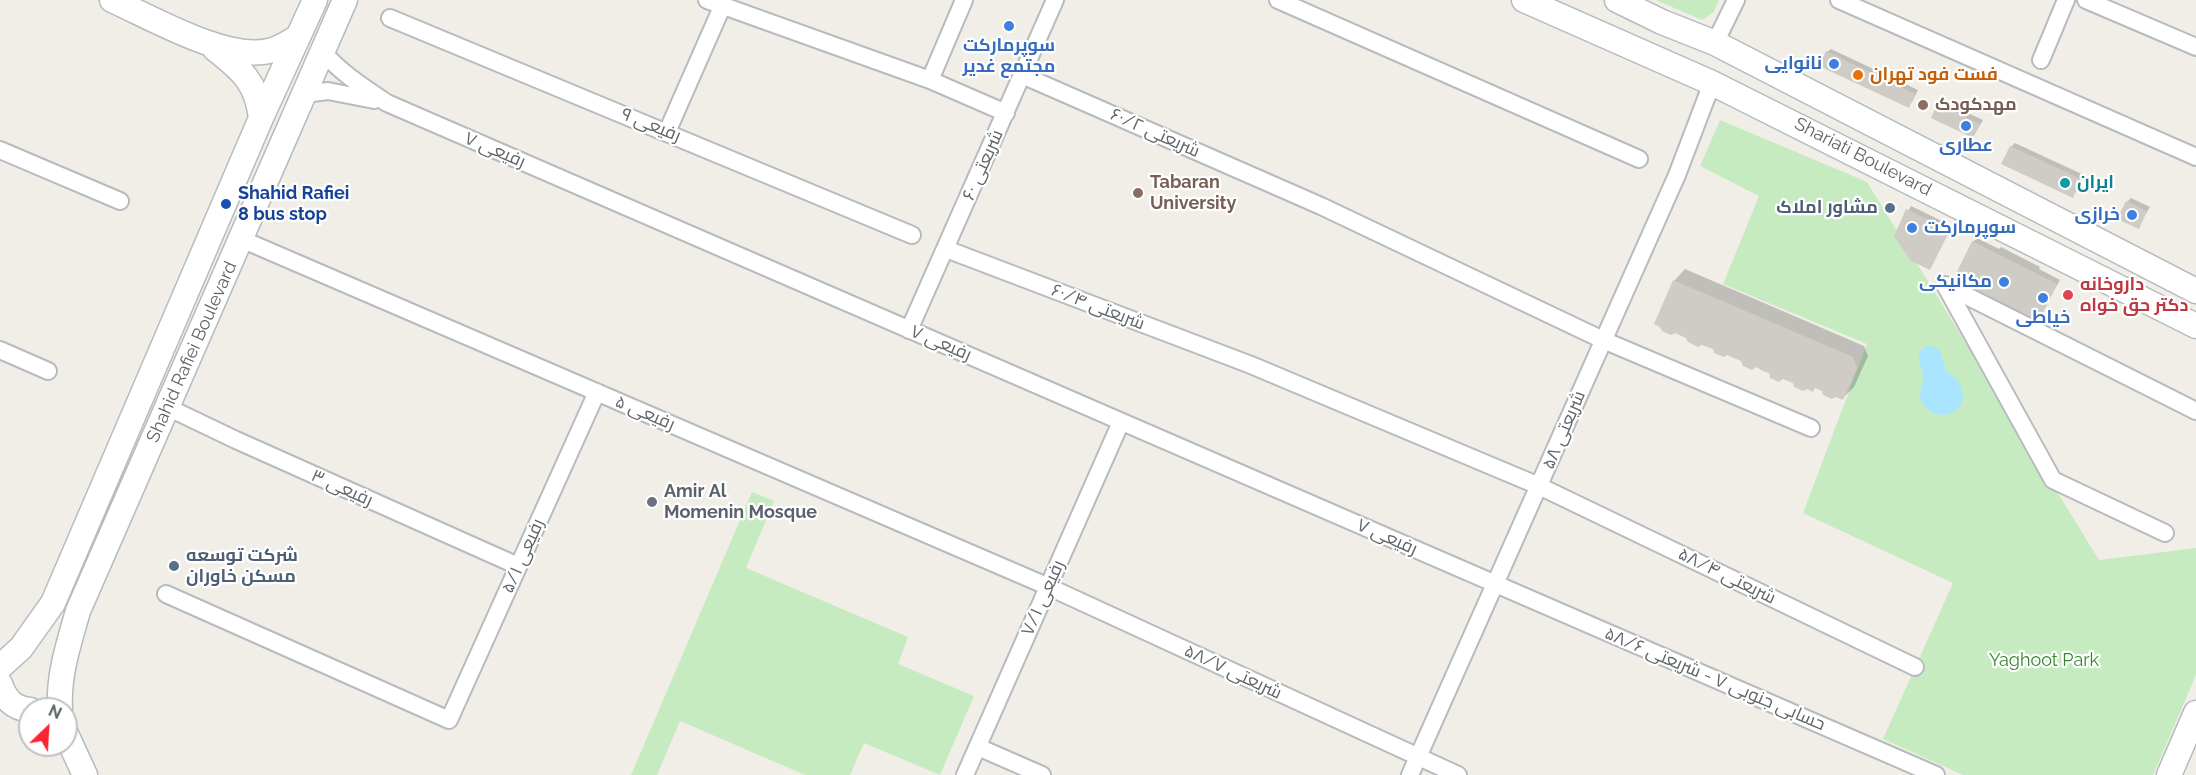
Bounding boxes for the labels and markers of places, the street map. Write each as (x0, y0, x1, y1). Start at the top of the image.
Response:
marker: سوپرمارکت مجتمع غدیر (1002, 19, 1016, 33)
place label: سوپرمارکت مجتمع غدیر (963, 35, 1055, 78)
place label: نانوایی (1765, 53, 1822, 75)
marker: نانوایی (1827, 57, 1841, 71)
place label: فست فود تهران (1870, 64, 1998, 86)
marker: فست فود تهران (1851, 68, 1865, 82)
place label: مهدکودک (1935, 94, 2017, 116)
marker: مهدکودک (1916, 98, 1930, 112)
marker: عطاری (1959, 119, 1973, 133)
place label: عطاری (1939, 135, 1993, 157)
place label: Tabaran University (1150, 172, 1236, 214)
place label: ایران (2077, 172, 2114, 194)
marker: ایران (2058, 176, 2072, 190)
place label: Shahid Rafiei 8 bus stop (238, 183, 349, 226)
marker: Tabaran University (1131, 186, 1145, 200)
marker: Shahid Rafiei 8 bus stop (219, 197, 233, 211)
place label: مشاور املاک (1776, 197, 1878, 219)
marker: مشاور املاک (1883, 201, 1897, 215)
place label: خرازی (2075, 204, 2120, 226)
marker: خرازی (2125, 208, 2139, 222)
place label: سوپرمارکت (1924, 217, 2016, 239)
marker: سوپرمارکت (1905, 221, 1919, 235)
place label: مکانیکی (1919, 271, 1992, 293)
place label: داروخانه دکتر حق خواه (2080, 274, 2188, 316)
marker: مکانیکی (1997, 275, 2011, 289)
marker: داروخانه دکتر حق خواه (2061, 288, 2075, 302)
marker: خیاطی (2036, 291, 2050, 305)
place label: خیاطی (2016, 307, 2070, 329)
place label: Amir Al Momenin Mosque (664, 481, 817, 524)
marker: Amir Al Momenin Mosque (645, 495, 659, 509)
place label: شرکت توسعه مسکن خاوران (186, 545, 298, 588)
marker: شرکت توسعه مسکن خاوران (167, 559, 181, 573)

